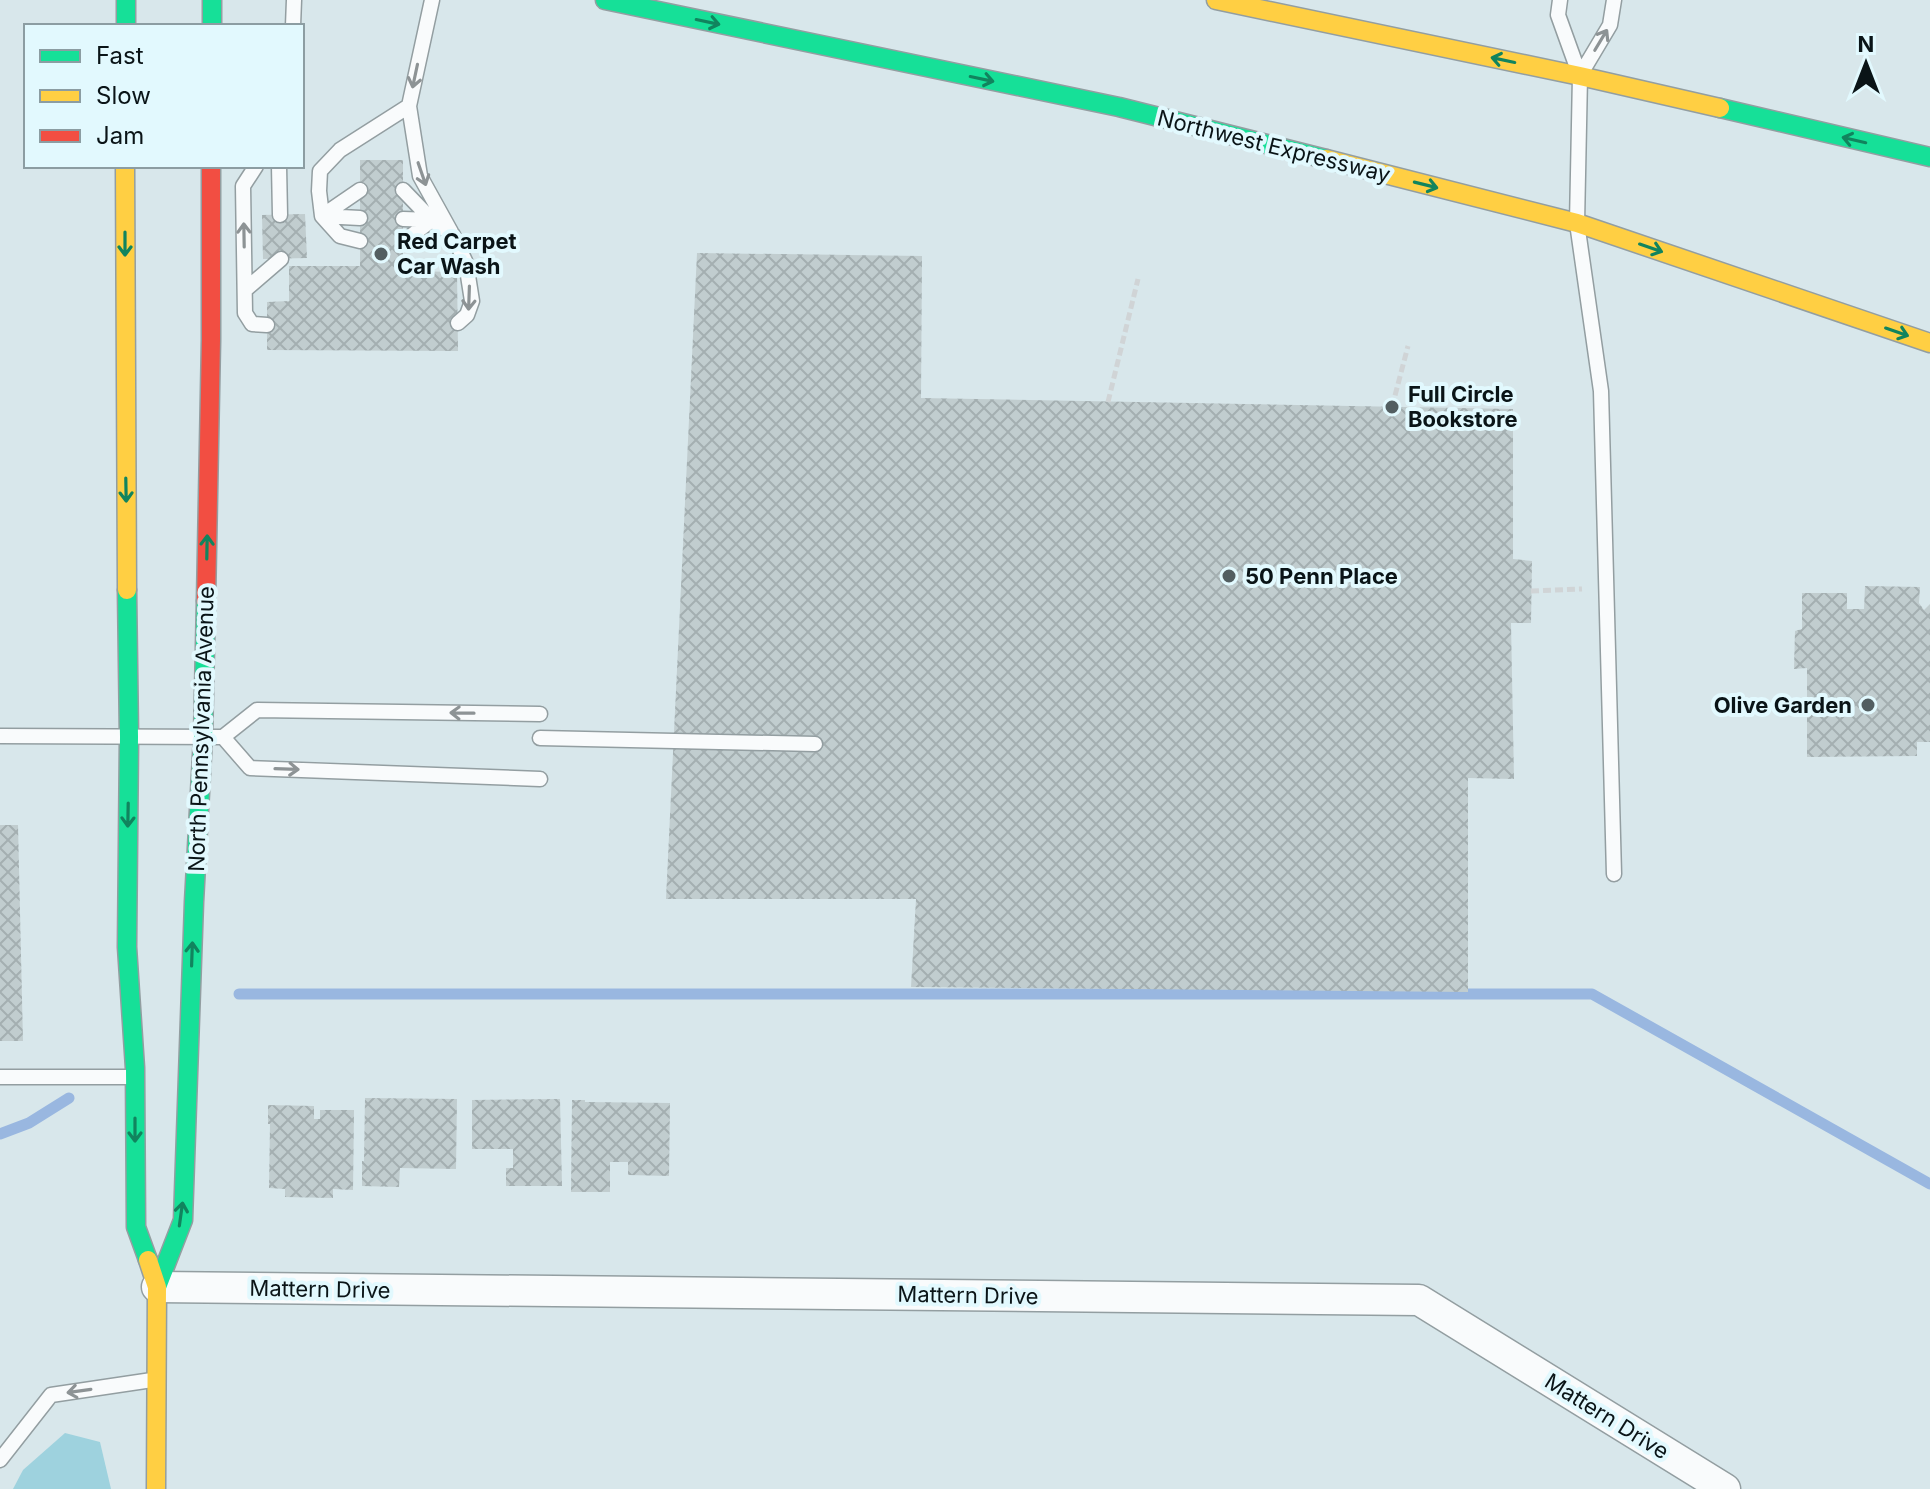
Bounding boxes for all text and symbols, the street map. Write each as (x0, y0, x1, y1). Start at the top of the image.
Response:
one-way arrow (695, 15, 721, 30)
legend (24, 24, 304, 168)
north arrow (1826, 24, 1906, 104)
one-way arrow (1594, 29, 1610, 52)
text: N (1858, 31, 1874, 57)
text: Fast (96, 41, 144, 70)
one-way arrow (1491, 52, 1517, 67)
one-way arrow (407, 63, 422, 89)
one-way arrow (969, 72, 995, 87)
text: Slow (96, 81, 151, 110)
street label: Northwest Expressway (1155, 104, 1393, 188)
text: Jam (96, 121, 144, 150)
one-way arrow (1842, 132, 1867, 147)
one-way arrow (415, 161, 430, 186)
one-way arrow (1412, 178, 1438, 193)
one-way arrow (237, 222, 252, 249)
place label: Red Carpet Car Wash (397, 228, 517, 279)
one-way arrow (117, 230, 133, 257)
one-way arrow (1638, 242, 1663, 257)
marker: Red Carpet Car Wash (372, 245, 390, 263)
one-way arrow (461, 284, 476, 310)
one-way arrow (1884, 325, 1909, 340)
place label: Full Circle Bookstore (1408, 381, 1517, 432)
marker: Full Circle Bookstore (1383, 398, 1401, 416)
one-way arrow (118, 476, 134, 503)
one-way arrow (199, 534, 214, 561)
place label: 50 Penn Place (1245, 563, 1398, 589)
marker: 50 Penn Place (1220, 567, 1238, 585)
street label: North Pennsylvania Avenue (183, 586, 219, 872)
place label: Olive Garden (1714, 692, 1852, 718)
marker: Olive Garden (1859, 696, 1877, 714)
one-way arrow (449, 705, 476, 721)
one-way arrow (273, 762, 300, 777)
one-way arrow (120, 801, 136, 828)
one-way arrow (185, 941, 200, 968)
one-way arrow (127, 1116, 143, 1143)
one-way arrow (174, 1201, 189, 1228)
street label: Mattern Drive (249, 1275, 391, 1303)
street label: Mattern Drive (897, 1281, 1039, 1309)
street label: Mattern Drive (1540, 1368, 1674, 1464)
one-way arrow (67, 1384, 92, 1399)

